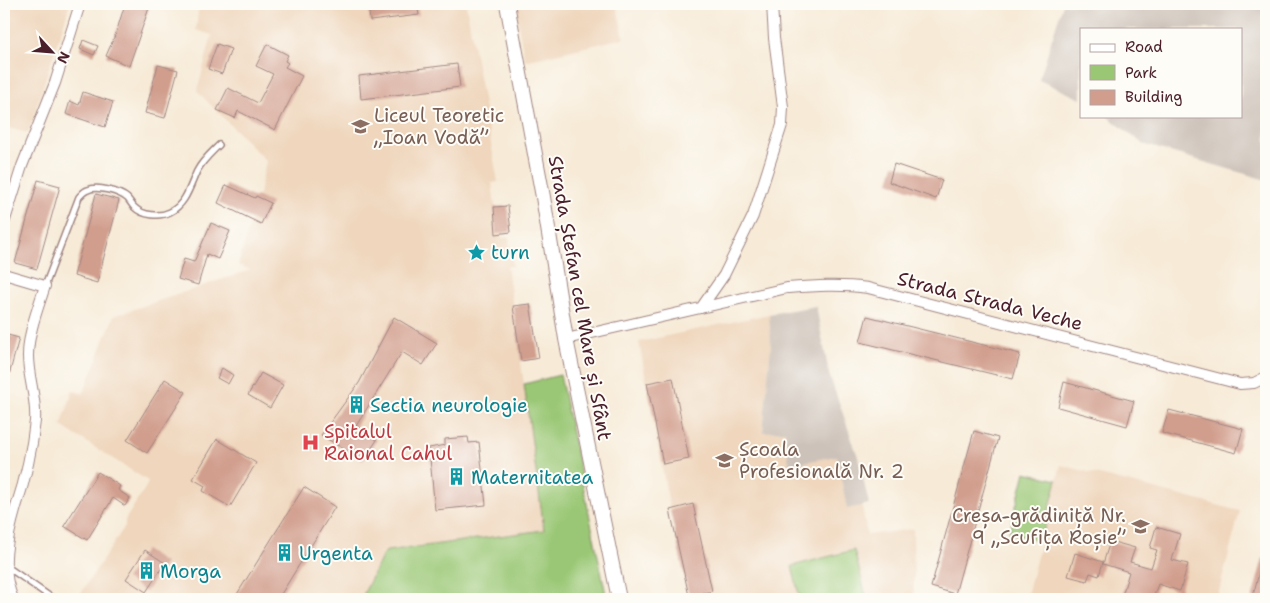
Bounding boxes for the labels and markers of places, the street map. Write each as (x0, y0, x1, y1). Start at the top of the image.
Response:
place label: Liceul Teoretic „Ioan Vodă” (373, 103, 504, 150)
school or university icon: Liceul Teoretic „Ioan Vodă” (350, 116, 370, 136)
place label: turn (491, 240, 530, 265)
place icon: turn (467, 242, 487, 262)
place label: Sectia neurologie (370, 393, 528, 418)
building icon: Sectia neurologie (346, 395, 366, 415)
place label: Spitalul Raional Cahul (324, 419, 452, 466)
hospital icon: Spitalul Raional Cahul (300, 432, 320, 452)
place label: Școala Profesională Nr. 2 (739, 437, 904, 484)
school or university icon: Școala Profesională Nr. 2 (715, 450, 735, 470)
place label: Maternitatea (471, 465, 594, 490)
building icon: Maternitatea (447, 467, 467, 487)
place label: Creșa-grădiniță Nr. 9 „Scufița Roșie” (952, 503, 1127, 551)
school or university icon: Creșa-grădiniță Nr. 9 „Scufița Roșie” (1130, 516, 1150, 536)
place label: Urgenta (299, 541, 373, 566)
building icon: Urgenta (275, 543, 295, 563)
place label: Morga (160, 559, 221, 584)
building icon: Morga (136, 561, 156, 581)

